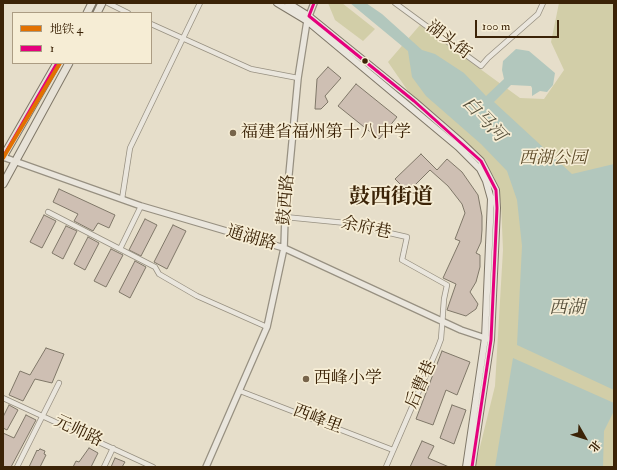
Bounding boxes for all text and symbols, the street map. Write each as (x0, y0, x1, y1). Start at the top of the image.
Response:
legend (12, 12, 152, 64)
scale bar (477, 12, 561, 38)
street label: 湖头街 (421, 18, 475, 64)
text: 100 m (482, 19, 510, 34)
text: 地铁 4 (50, 22, 83, 37)
text: 1 (50, 41, 54, 56)
unlabelled marker (360, 56, 370, 66)
water label: 白马河 (457, 93, 509, 147)
place label: 福建省福州第十八中学 (241, 123, 411, 143)
marker: 福建省福州第十八中学 (228, 128, 238, 138)
park label: 西湖公园 (519, 149, 587, 169)
street label: 鼓西路 (275, 174, 299, 226)
district label: 鼓西街道 (349, 185, 433, 211)
street label: 余府巷 (339, 214, 393, 244)
street label: 通湖路 (224, 222, 278, 256)
water label: 西湖 (549, 298, 585, 320)
street label: 后曹巷 (402, 358, 442, 412)
place label: 西峰小学 (314, 369, 382, 389)
marker: 西峰小学 (301, 374, 311, 384)
street label: 西峰里 (290, 401, 344, 439)
street label: 元帅路 (51, 412, 105, 452)
north arrow (565, 418, 605, 458)
text: 北 (586, 438, 603, 454)

